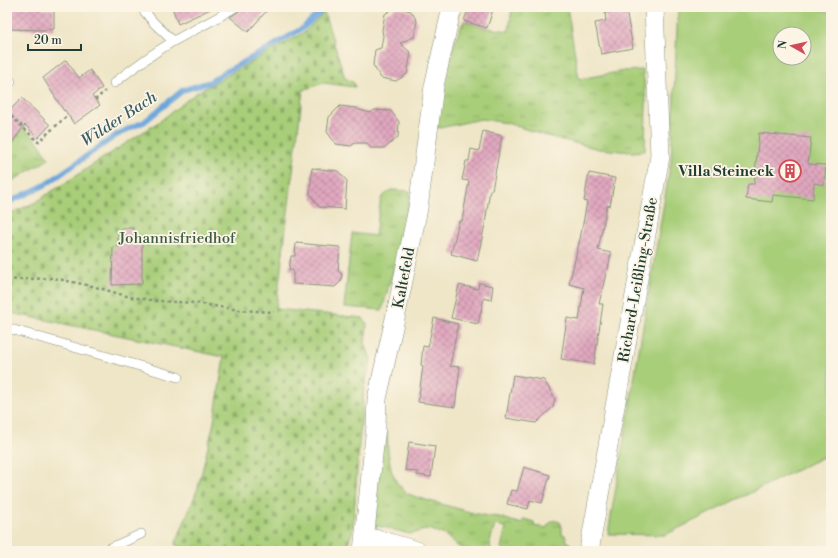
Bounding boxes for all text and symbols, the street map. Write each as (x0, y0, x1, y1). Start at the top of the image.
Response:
scale bar (28, 26, 81, 52)
north arrow (772, 26, 812, 66)
text: 20 m (34, 33, 62, 48)
text: N (776, 39, 791, 50)
water label: Wilder Bach (77, 87, 161, 151)
building icon: Villa Steineck (777, 158, 803, 184)
place label: Villa Steineck (677, 162, 775, 181)
street label: Richard-Leißling-Straße (614, 196, 662, 364)
park label: Johannisfriedhof (118, 229, 236, 248)
street label: Kaltefeld (389, 245, 419, 310)

